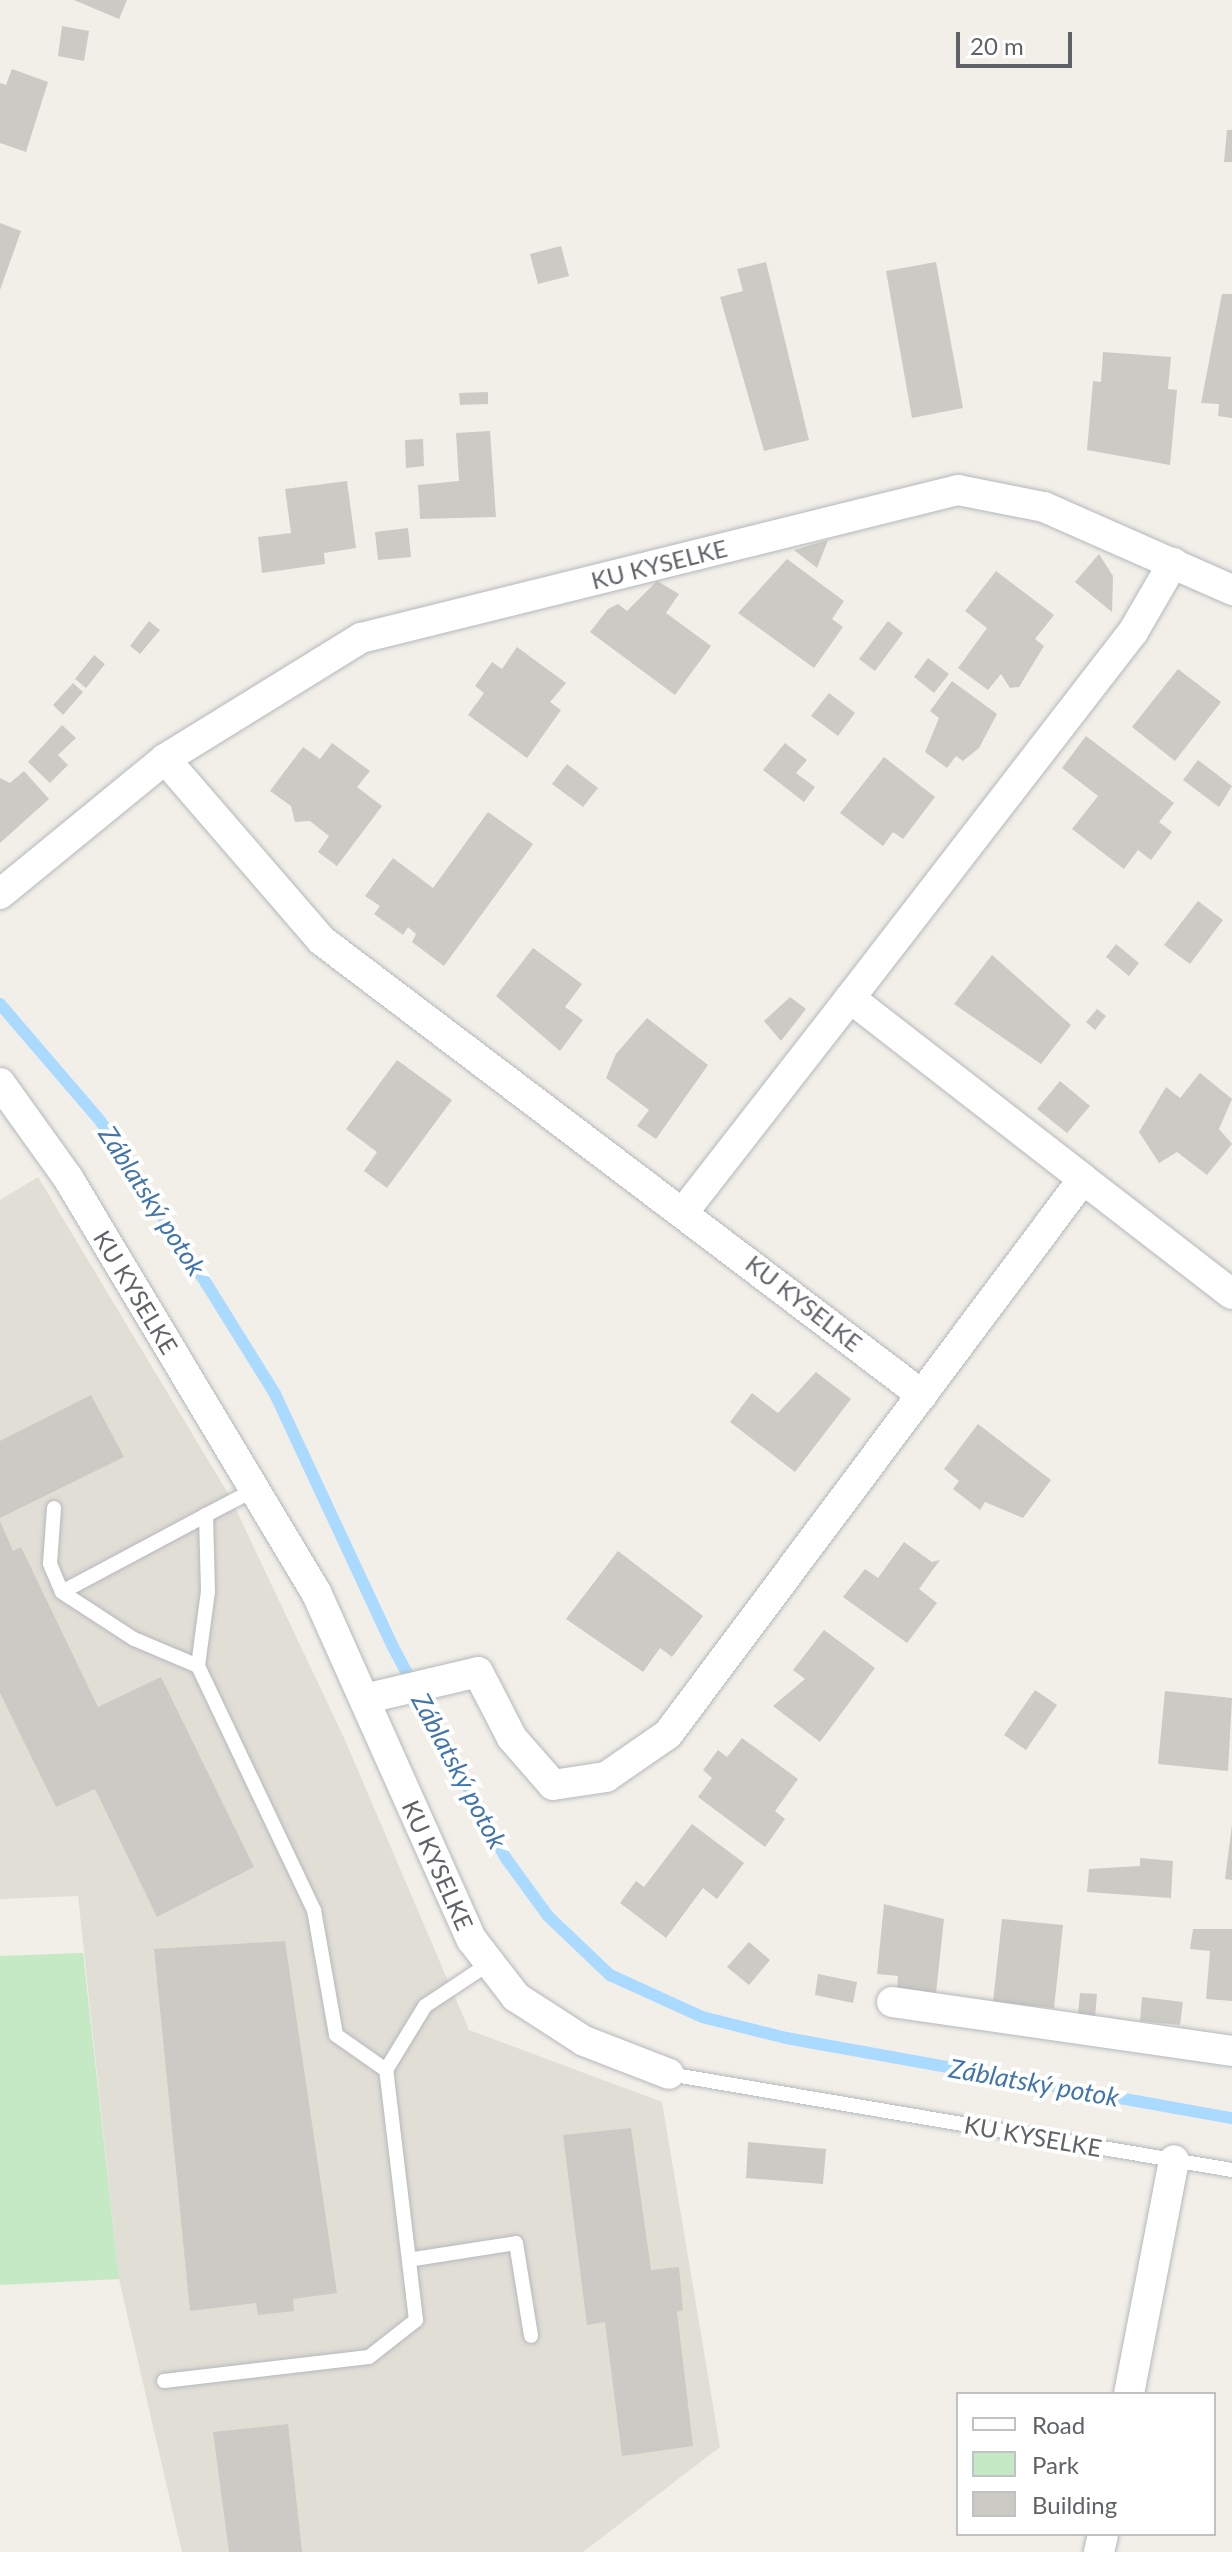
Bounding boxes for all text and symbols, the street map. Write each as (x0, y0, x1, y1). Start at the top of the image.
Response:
scale bar (960, 16, 1076, 66)
text: 20 m (970, 31, 1024, 60)
street label: KU KYSELKE (588, 533, 730, 595)
water label: Záblatský potok (92, 1120, 212, 1282)
street label: KU KYSELKE (88, 1225, 184, 1359)
street label: KU KYSELKE (740, 1249, 868, 1357)
water label: Záblatský potok (405, 1688, 513, 1854)
street label: KU KYSELKE (397, 1796, 479, 1934)
water label: Záblatský potok (946, 2053, 1122, 2113)
street label: KU KYSELKE (962, 2110, 1104, 2162)
legend (956, 2392, 1216, 2536)
text: Road (1032, 2410, 1085, 2439)
text: Park (1032, 2450, 1079, 2479)
text: Building (1032, 2490, 1117, 2519)

